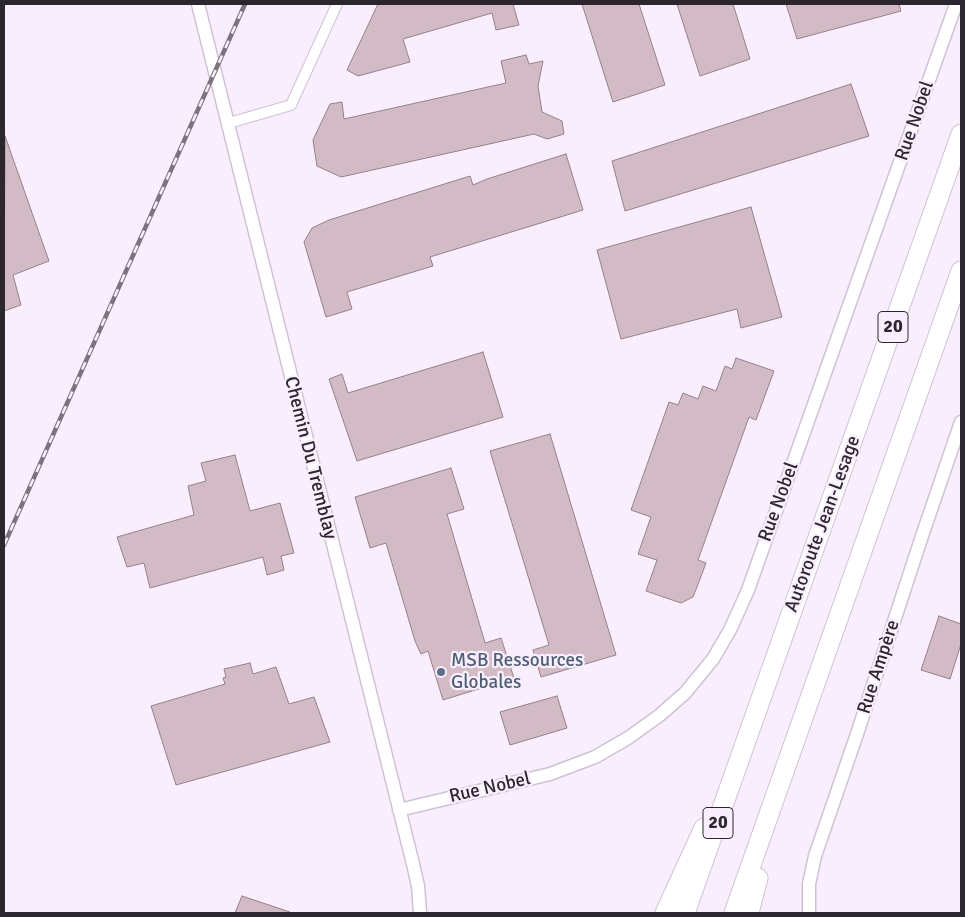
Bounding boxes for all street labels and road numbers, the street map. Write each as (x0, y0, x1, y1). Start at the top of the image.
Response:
street label: Rue Nobel (891, 78, 939, 164)
road number: 20 (878, 312, 908, 342)
street label: Chemin Du Tremblay (279, 374, 341, 542)
street label: Autoroute Jean-Lesage (780, 433, 866, 615)
street label: Rue Nobel (754, 459, 804, 545)
street label: Rue Ampère (853, 617, 905, 717)
street label: Rue Nobel (447, 768, 533, 808)
road number: 20 (703, 808, 733, 838)

